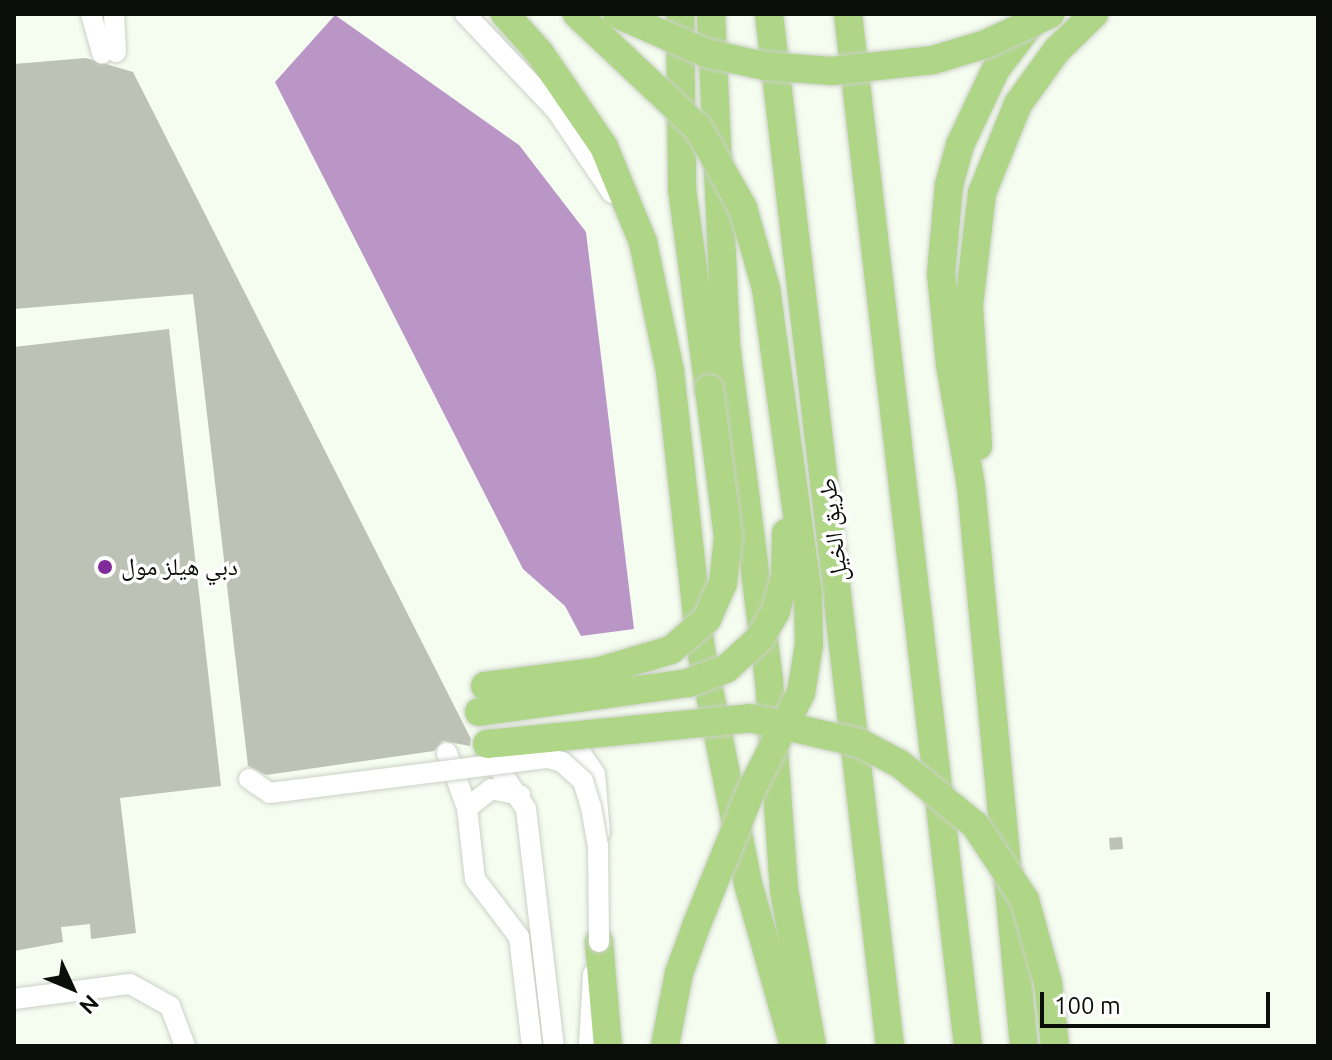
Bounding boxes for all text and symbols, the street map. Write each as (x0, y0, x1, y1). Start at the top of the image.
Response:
street label: طريق الخيل (812, 476, 854, 584)
place label: دبي هيلز مول (121, 553, 238, 581)
marker: دبي هيلز مول (96, 558, 114, 576)
north arrow (32, 948, 112, 1028)
scale bar (1044, 976, 1274, 1026)
text: N (75, 990, 104, 1020)
text: 100 m (1054, 992, 1121, 1019)

